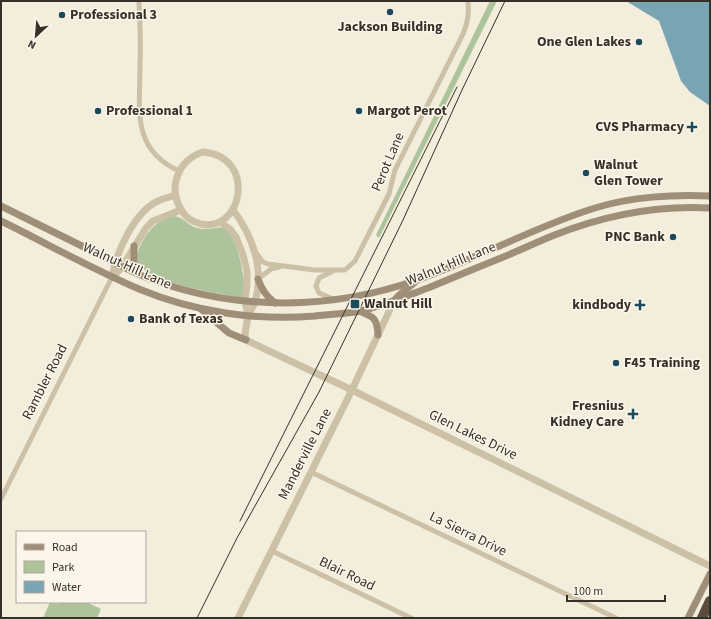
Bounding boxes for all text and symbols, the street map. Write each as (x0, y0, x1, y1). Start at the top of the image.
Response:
place label: Professional 3 (70, 5, 157, 25)
marker: Jackson Building (385, 7, 395, 17)
marker: Professional 3 (57, 10, 67, 20)
north arrow (16, 16, 56, 56)
place label: Jackson Building (337, 17, 443, 37)
place label: One Glen Lakes (537, 32, 631, 52)
text: N (25, 36, 38, 53)
marker: One Glen Lakes (634, 37, 644, 47)
place label: Professional 1 (106, 101, 193, 121)
place label: Margot Perot (367, 101, 447, 121)
marker: Professional 1 (93, 106, 103, 116)
marker: Margot Perot (354, 106, 364, 116)
place label: CVS Pharmacy (595, 117, 685, 137)
marker: CVS Pharmacy (687, 122, 697, 132)
street label: Perot Lane (367, 129, 409, 195)
place label: Walnut Glen Tower (594, 155, 663, 191)
marker: Walnut Glen Tower (581, 168, 591, 178)
place label: PNC Bank (605, 227, 665, 247)
marker: PNC Bank (668, 232, 678, 242)
street label: Walnut Hill Lane (403, 237, 499, 291)
street label: Walnut Hill Lane (79, 238, 175, 295)
place label: Walnut Hill (364, 294, 432, 314)
place label: kindbody (572, 295, 632, 315)
marker: Walnut Hill (349, 298, 361, 310)
marker: kindbody (634, 299, 646, 311)
place label: Bank of Texas (139, 309, 223, 329)
marker: Bank of Texas (126, 314, 136, 324)
street label: Rambler Road (17, 341, 73, 423)
place label: F45 Training (624, 353, 700, 373)
marker: F45 Training (611, 358, 621, 368)
place label: Fresnius Kidney Care (550, 396, 624, 432)
street label: Manderville Lane (273, 405, 337, 503)
street label: Glen Lakes Drive (425, 405, 521, 465)
marker: Fresnius Kidney Care (627, 408, 639, 420)
street label: La Sierra Drive (426, 507, 510, 561)
legend (16, 531, 146, 603)
text: Road (52, 539, 78, 556)
street label: Blair Road (316, 552, 378, 596)
text: Park (52, 559, 74, 576)
scale bar (567, 577, 665, 603)
text: Water (52, 579, 82, 596)
text: 100 m (573, 583, 603, 600)

